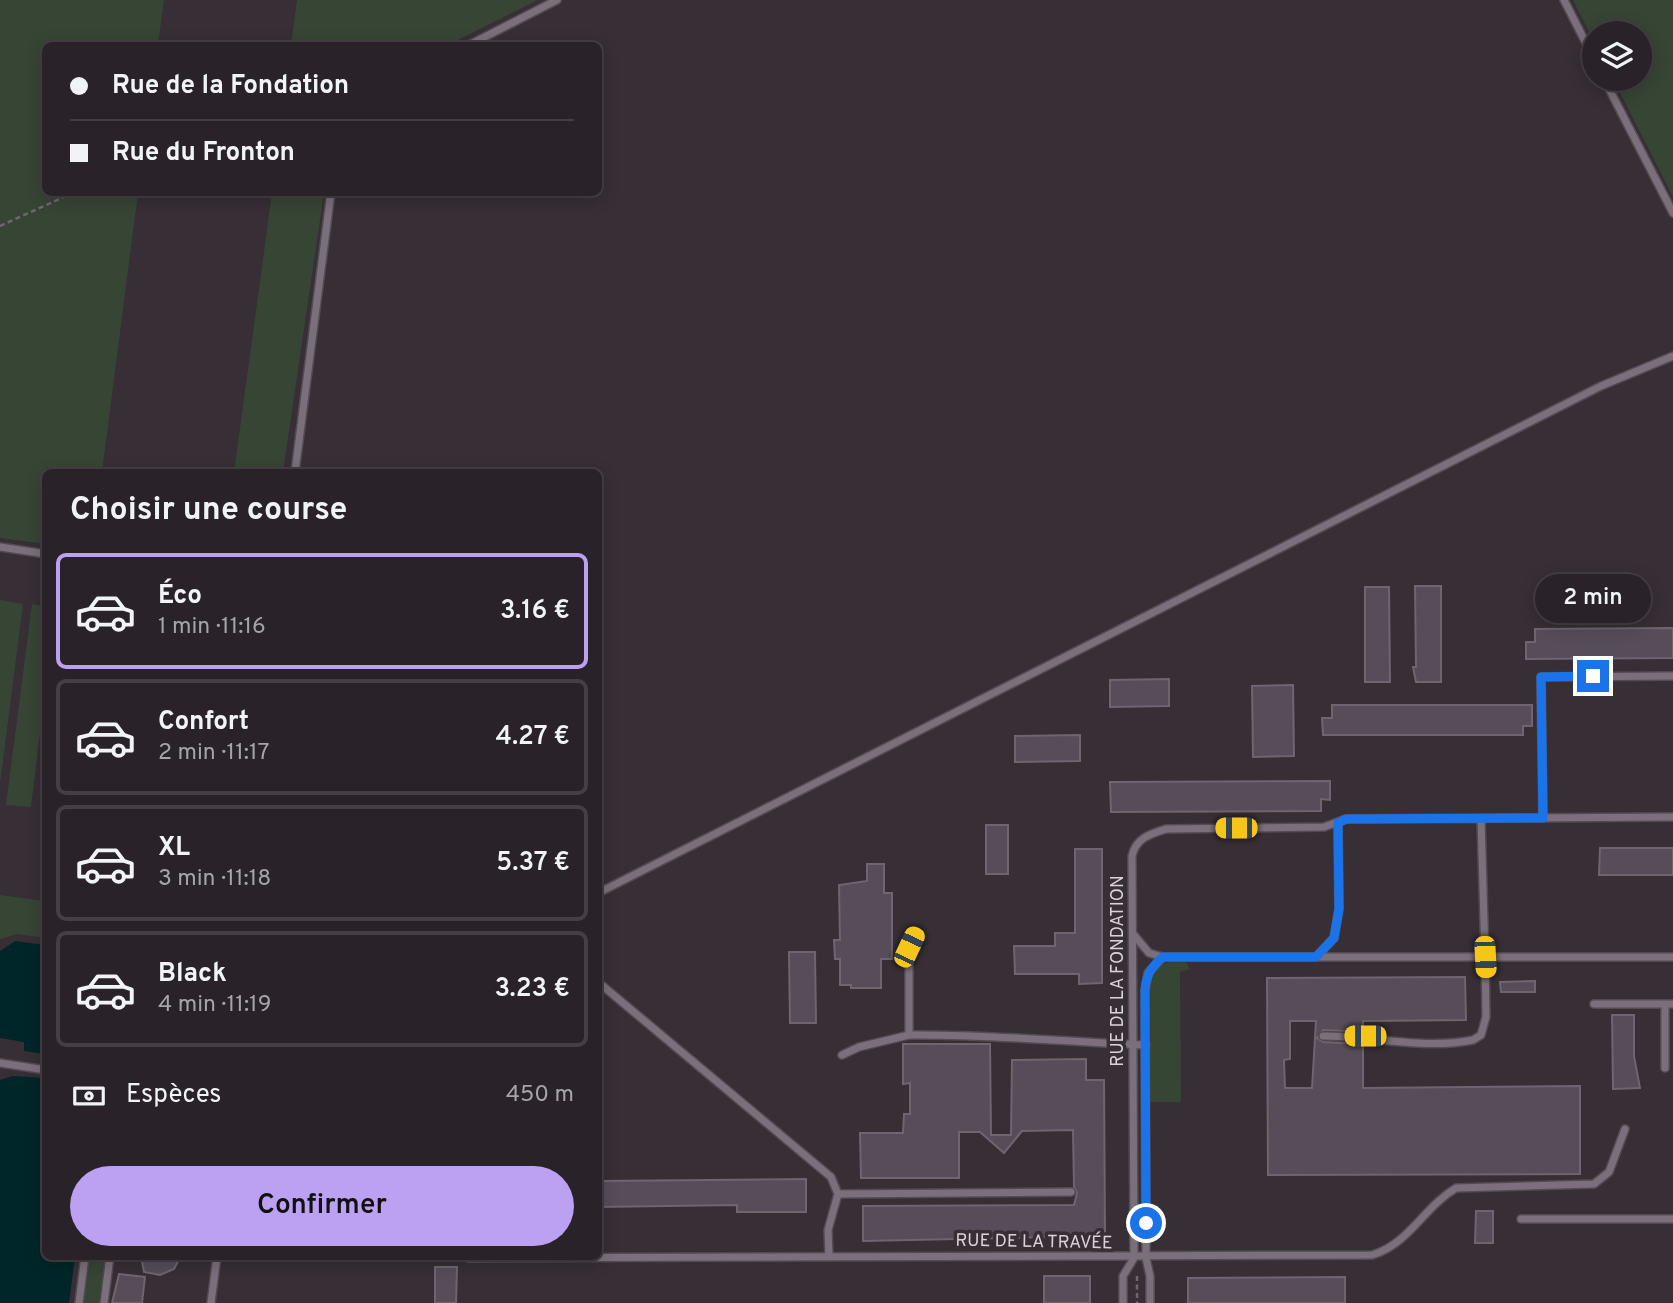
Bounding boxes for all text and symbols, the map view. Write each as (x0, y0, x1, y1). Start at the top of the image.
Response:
map controls (1582, 21, 1652, 91)
button: layers (1582, 21, 1652, 91)
text: Rue de la Fondation (112, 70, 349, 103)
text: Rue du Fronton (112, 137, 295, 170)
text: Choisir une course (70, 491, 347, 531)
callout: 2 min (1535, 574, 1651, 624)
icon: car (74, 580, 137, 643)
text: Éco (158, 580, 202, 613)
text: 2 min (1563, 584, 1623, 613)
text: 3.16 € (500, 595, 570, 628)
text: 1 min · 11:16 (158, 613, 266, 642)
route end (1577, 660, 1609, 692)
icon: car (74, 706, 137, 769)
text: Confort (158, 706, 249, 739)
text: 4.27 € (495, 721, 570, 754)
text: 2 min · 11:17 (158, 739, 269, 768)
car (1216, 818, 1258, 839)
icon: car (74, 832, 137, 895)
text: XL (158, 832, 190, 865)
text: 5.37 € (496, 847, 570, 880)
text: 3 min · 11:18 (158, 865, 271, 894)
street label: RUE DE LA FONDATION (1107, 875, 1130, 1067)
car (891, 924, 928, 970)
car (1474, 935, 1497, 979)
icon: car (74, 958, 137, 1021)
text: Black (158, 958, 227, 991)
text: 3.23 € (494, 973, 570, 1006)
text: 4 min · 11:19 (158, 991, 271, 1020)
car (1345, 1026, 1387, 1047)
icon: cash (70, 1077, 108, 1115)
text: Espèces (126, 1079, 222, 1112)
text: 450 m (506, 1081, 574, 1110)
button: Confirmer (70, 1166, 574, 1246)
route start (1130, 1207, 1162, 1239)
street label: RUE DE LA TRAVÉE (955, 1228, 1113, 1255)

